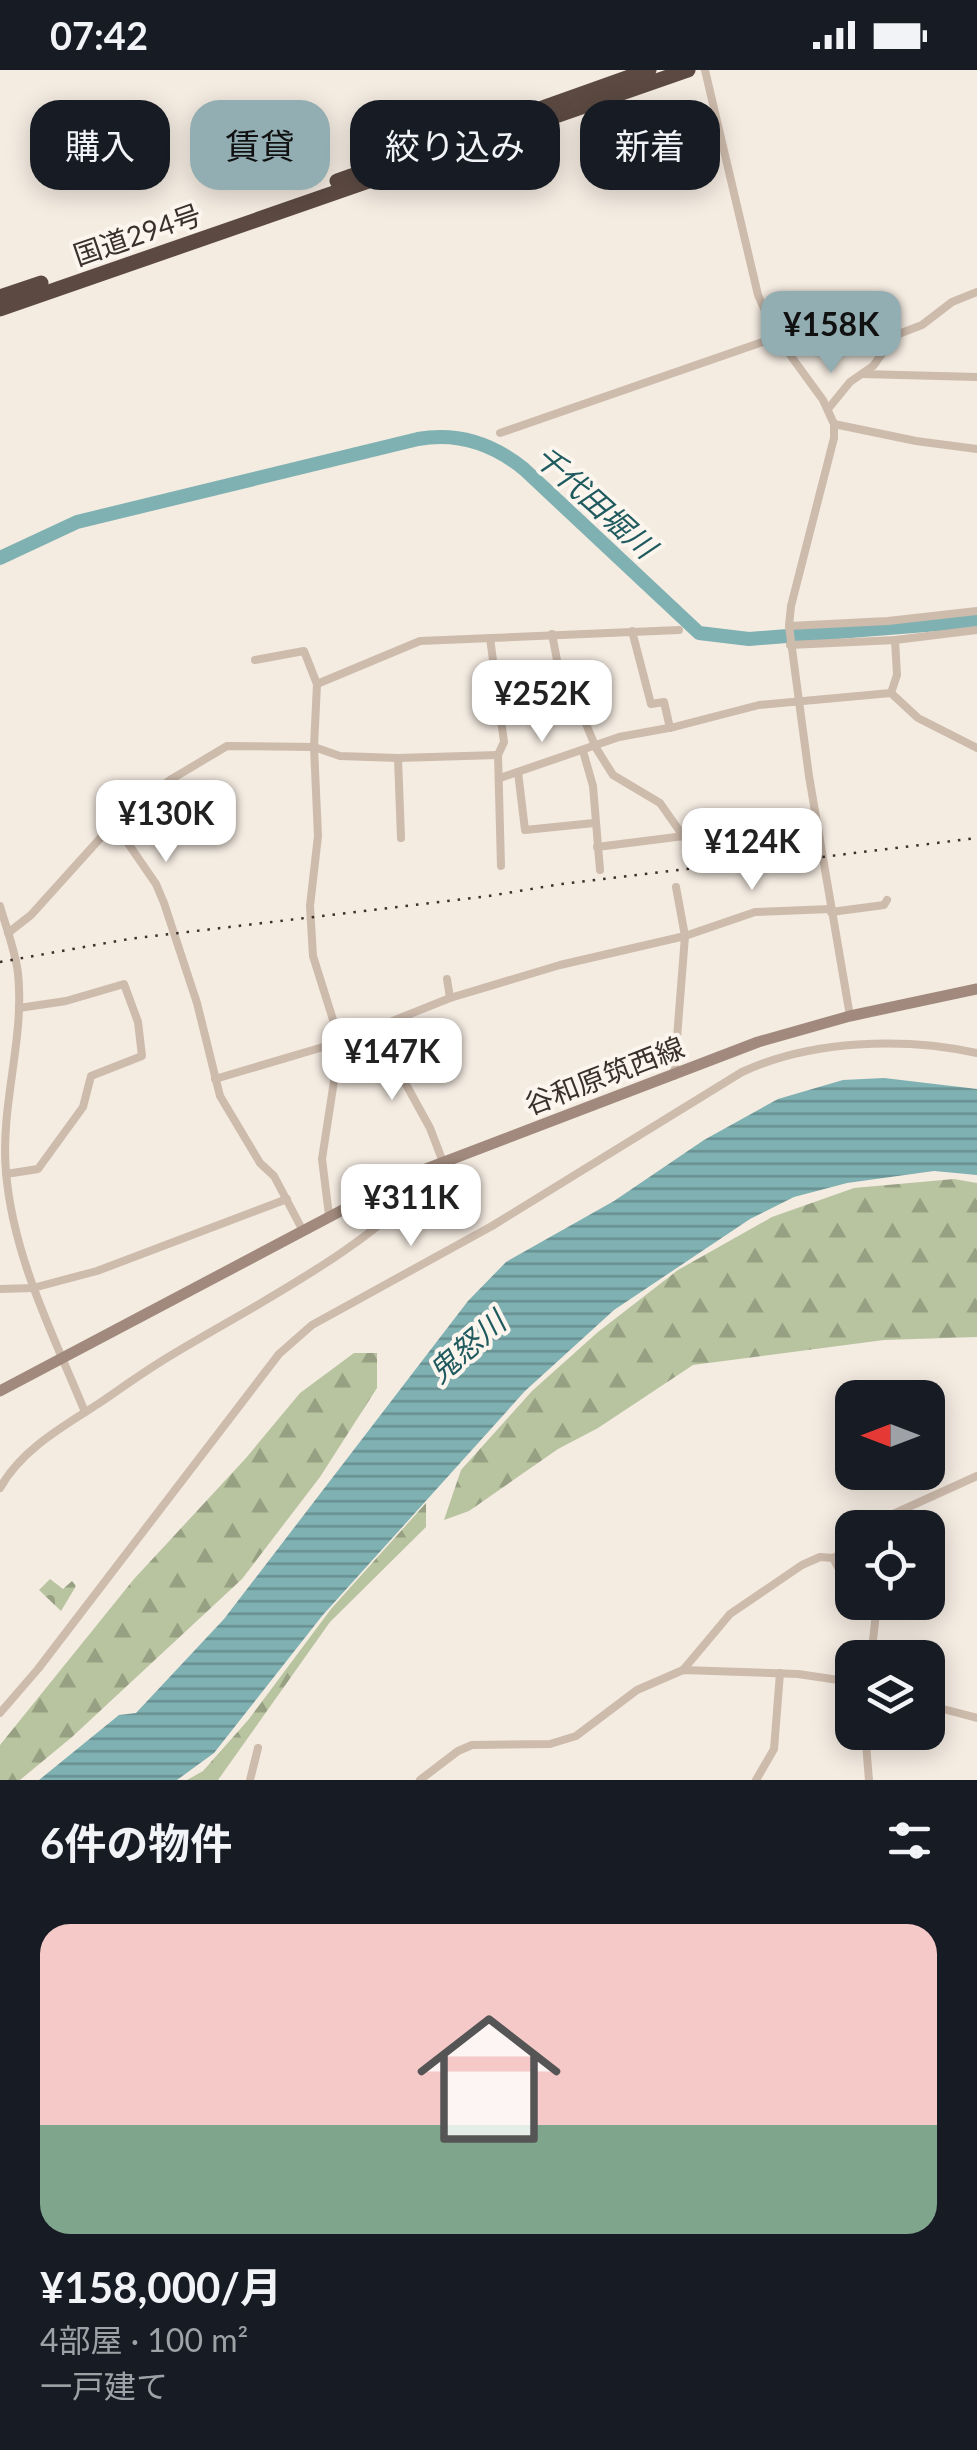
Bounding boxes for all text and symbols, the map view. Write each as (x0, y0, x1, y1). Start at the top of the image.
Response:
text: 07:42 (50, 12, 148, 58)
chip: 購入 (30, 100, 170, 190)
chip: 賃貸 (190, 100, 330, 190)
chip: 絞り込み (350, 100, 560, 190)
chip: 新着 (580, 100, 720, 190)
street label: 国道294号 (69, 196, 205, 272)
pin: ¥158K (761, 291, 901, 376)
text: ¥158K (783, 304, 879, 343)
water label: 千代田堀川 (528, 437, 666, 567)
pin: ¥252K (472, 660, 612, 745)
text: ¥252K (494, 673, 590, 712)
pin: ¥130K (96, 780, 236, 865)
text: ¥130K (118, 793, 214, 832)
pin: ¥124K (682, 808, 822, 893)
text: ¥124K (704, 821, 800, 860)
pin: ¥147K (322, 1018, 462, 1103)
street label: 谷和原筑西線 (519, 1029, 689, 1121)
text: ¥147K (344, 1031, 440, 1070)
pin: ¥311K (341, 1164, 481, 1249)
text: ¥311K (363, 1177, 459, 1216)
water label: 鬼怒川 (420, 1301, 514, 1389)
north arrow (835, 1380, 945, 1490)
map controls (835, 1380, 945, 1750)
button: locate (835, 1510, 945, 1620)
button: layers (835, 1640, 945, 1750)
icon: filters (882, 1813, 937, 1868)
text: 6件の物件 (40, 1818, 232, 1868)
icon: home (399, 1989, 579, 2169)
text: ¥158,000/月 (40, 2262, 282, 2312)
text: 4部屋 · 100 m² (40, 2320, 248, 2359)
text: 一戸建て (40, 2366, 168, 2405)

